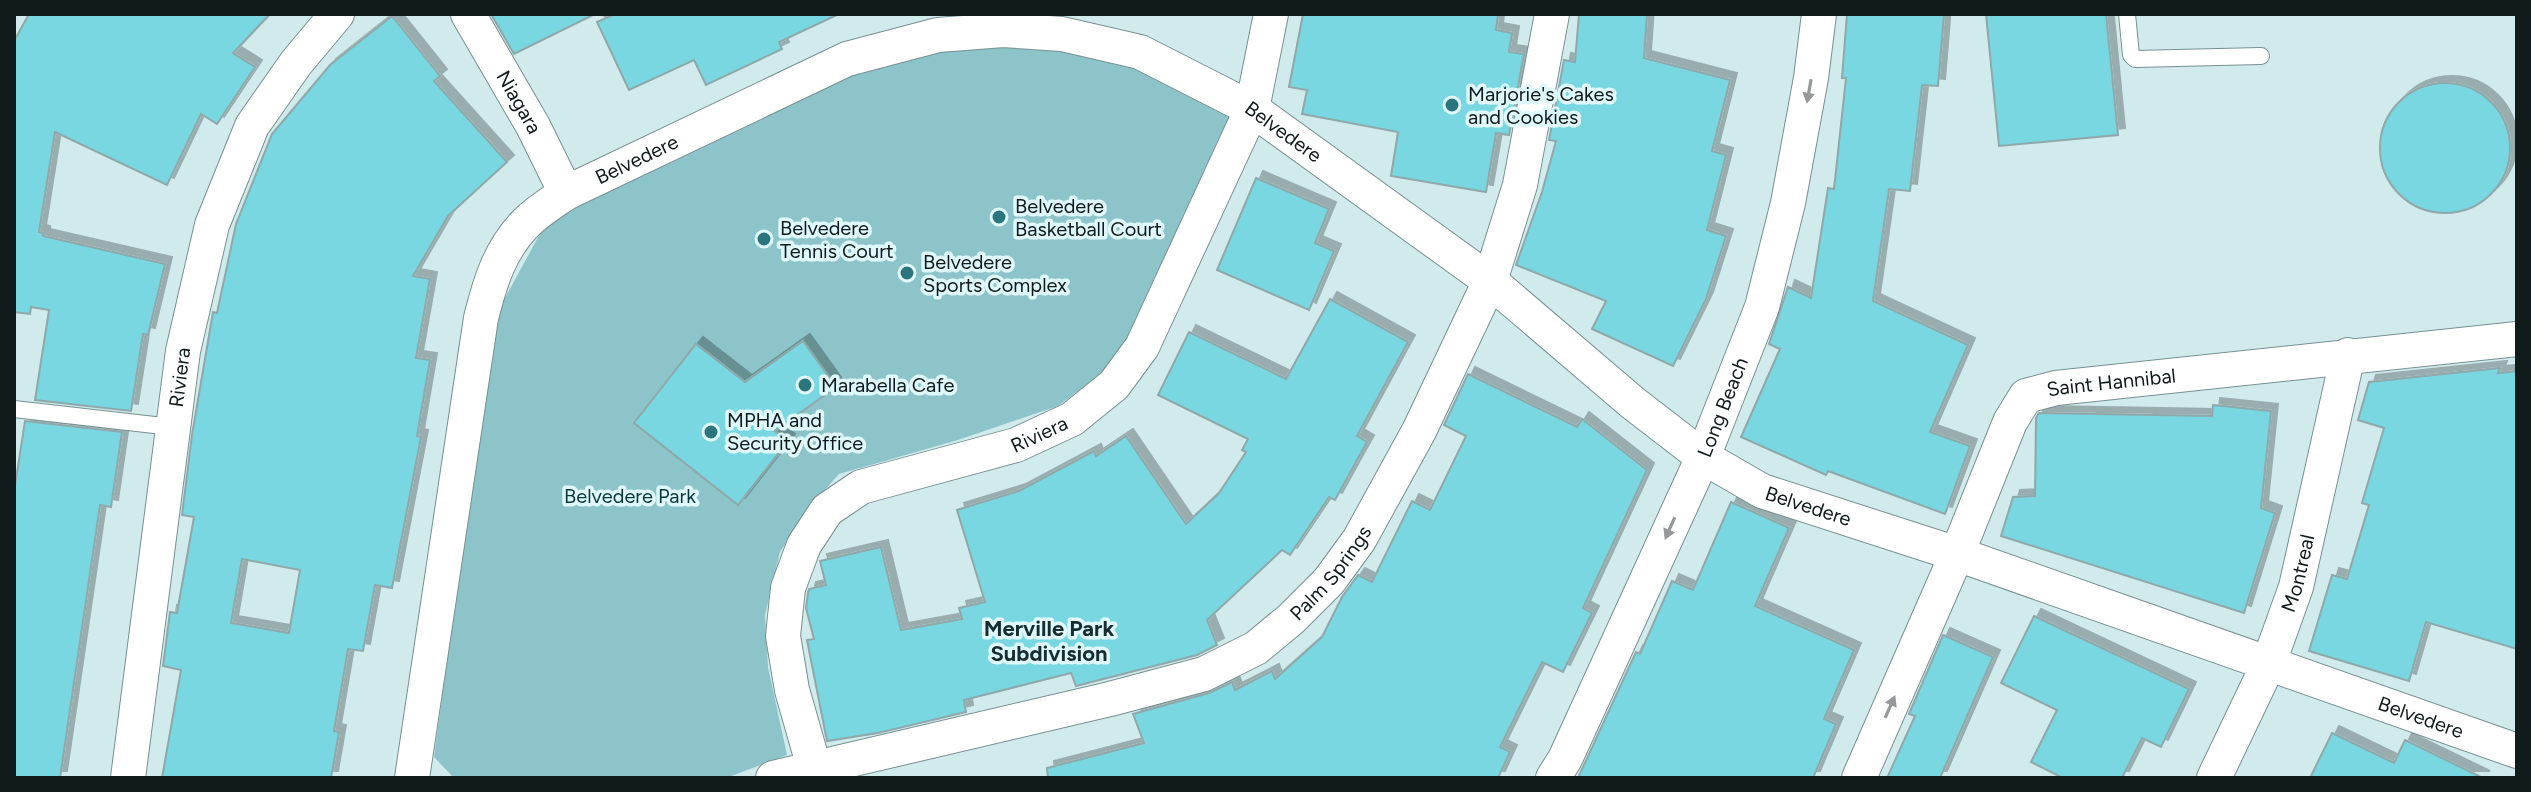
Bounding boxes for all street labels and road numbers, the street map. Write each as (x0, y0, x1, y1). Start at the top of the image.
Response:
street label: Niagara (491, 66, 547, 138)
street label: Belvedere (1240, 96, 1327, 168)
street label: Belvedere (591, 129, 682, 189)
street label: Riviera (164, 346, 195, 409)
street label: Long Beach (1692, 354, 1753, 461)
street label: Saint Hannibal (2044, 363, 2177, 402)
street label: Riviera (1007, 411, 1071, 458)
street label: Belvedere (1762, 481, 1854, 531)
street label: Palm Springs (1285, 522, 1376, 625)
street label: Montreal (2276, 532, 2319, 615)
street label: Belvedere (2375, 691, 2467, 743)

